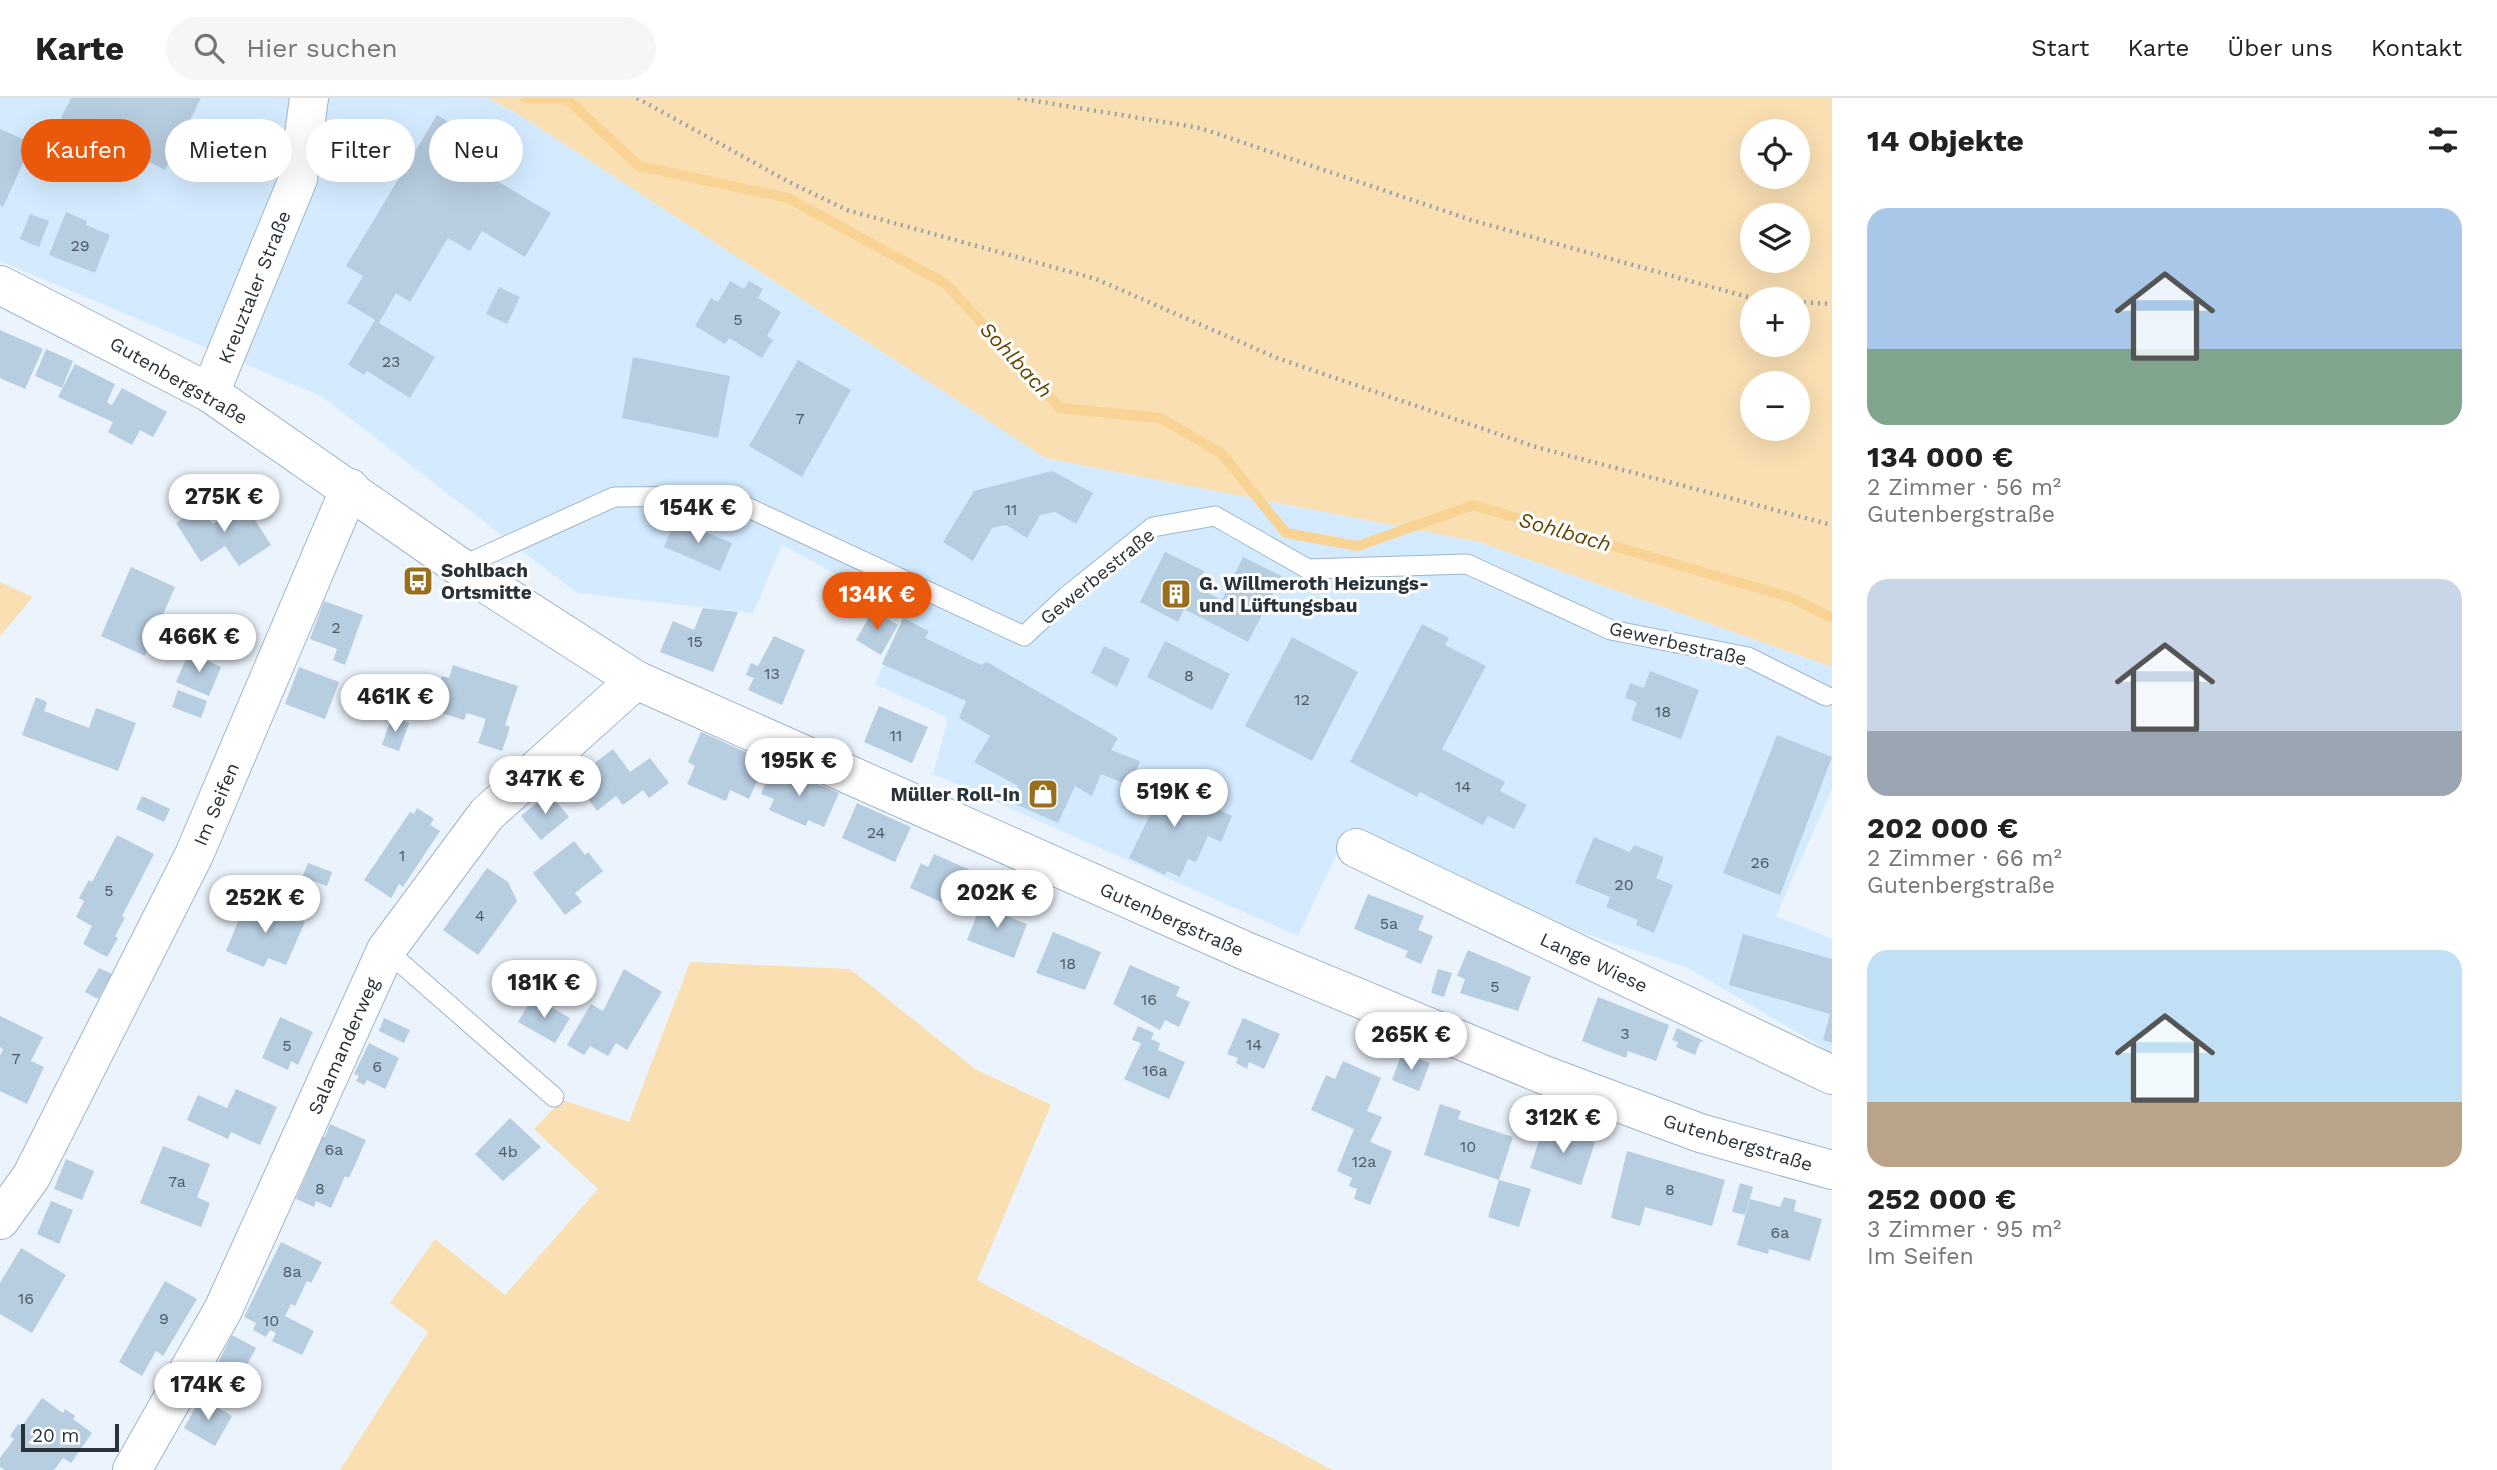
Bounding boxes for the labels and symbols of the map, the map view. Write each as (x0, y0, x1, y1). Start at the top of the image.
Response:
street label: Kreuztaler Straße (213, 207, 296, 367)
house number: 29 (70, 236, 90, 255)
house number: 5 (733, 310, 743, 329)
water label: Sohlbach (975, 317, 1058, 403)
street label: Gutenbergstraße (106, 332, 252, 429)
house number: 23 (382, 352, 400, 371)
house number: 7 (796, 409, 805, 428)
pin: 275K € (167, 474, 281, 534)
pin: 154K € (641, 486, 755, 545)
house number: 11 (1005, 500, 1017, 519)
water label: Sohlbach (1516, 506, 1614, 557)
street label: Gewerbestraße (1035, 523, 1159, 630)
place label: Sohlbach Ortsmitte (441, 559, 532, 604)
bus stop icon: Sohlbach Ortsmitte (401, 564, 435, 598)
place label: G. Willmeroth Heizungs- und Lüftungsbau (1199, 572, 1429, 617)
pin: 134K € (820, 573, 934, 632)
building icon: G. Willmeroth Heizungs- und Lüftungsbau (1159, 577, 1193, 611)
pin: 466K € (142, 614, 256, 674)
street label: Gewerbestraße (1607, 616, 1749, 671)
house number: 2 (331, 618, 341, 637)
house number: 15 (687, 632, 703, 651)
house number: 13 (764, 664, 780, 683)
house number: 8 (1184, 666, 1194, 685)
pin: 461K € (338, 674, 452, 734)
house number: 12 (1294, 690, 1310, 709)
house number: 18 (1655, 702, 1671, 721)
house number: 11 (890, 726, 902, 745)
pin: 195K € (742, 738, 856, 798)
pin: 347K € (488, 756, 602, 816)
street label: Im Seifen (189, 759, 244, 849)
pin: 519K € (1117, 770, 1231, 829)
shop icon: Müller Roll-In (1026, 777, 1060, 811)
house number: 14 (1455, 777, 1471, 796)
place label: Müller Roll-In (890, 783, 1020, 806)
house number: 24 (867, 823, 886, 842)
house number: 1 (399, 846, 405, 865)
house number: 26 (1750, 853, 1770, 872)
pin: 202K € (940, 870, 1054, 930)
house number: 20 (1614, 875, 1634, 894)
pin: 252K € (208, 876, 322, 935)
street label: Gutenbergstraße (1096, 877, 1247, 962)
house number: 5 (104, 881, 114, 900)
house number: 4 (475, 906, 485, 925)
house number: 5a (1380, 914, 1398, 933)
street label: Lange Wiese (1536, 927, 1651, 997)
house number: 18 (1060, 954, 1076, 973)
pin: 181K € (487, 960, 601, 1020)
street label: Salamanderweg (303, 973, 384, 1118)
house number: 5 (1490, 977, 1500, 996)
house number: 16 (1141, 990, 1157, 1009)
pin: 265K € (1354, 1012, 1468, 1072)
house number: 3 (1620, 1024, 1630, 1043)
house number: 14 (1246, 1035, 1262, 1054)
house number: 5 (282, 1036, 292, 1055)
house number: 7 (12, 1049, 21, 1068)
house number: 6 (372, 1057, 382, 1076)
house number: 16a (1142, 1061, 1168, 1080)
pin: 312K € (1506, 1096, 1620, 1155)
street label: Gutenbergstraße (1660, 1109, 1815, 1176)
house number: 10 (1460, 1137, 1476, 1156)
house number: 6a (325, 1140, 343, 1159)
house number: 4b (498, 1142, 518, 1161)
house number: 12a (1352, 1152, 1376, 1171)
house number: 7a (168, 1172, 186, 1191)
house number: 8 (315, 1179, 325, 1198)
house number: 8 (1665, 1180, 1675, 1199)
house number: 6a (1771, 1223, 1789, 1242)
house number: 8a (283, 1262, 301, 1281)
house number: 16 (18, 1289, 34, 1308)
house number: 9 (159, 1309, 169, 1328)
house number: 10 (263, 1311, 279, 1330)
pin: 174K € (151, 1362, 265, 1422)
scale bar (21, 1421, 119, 1453)

